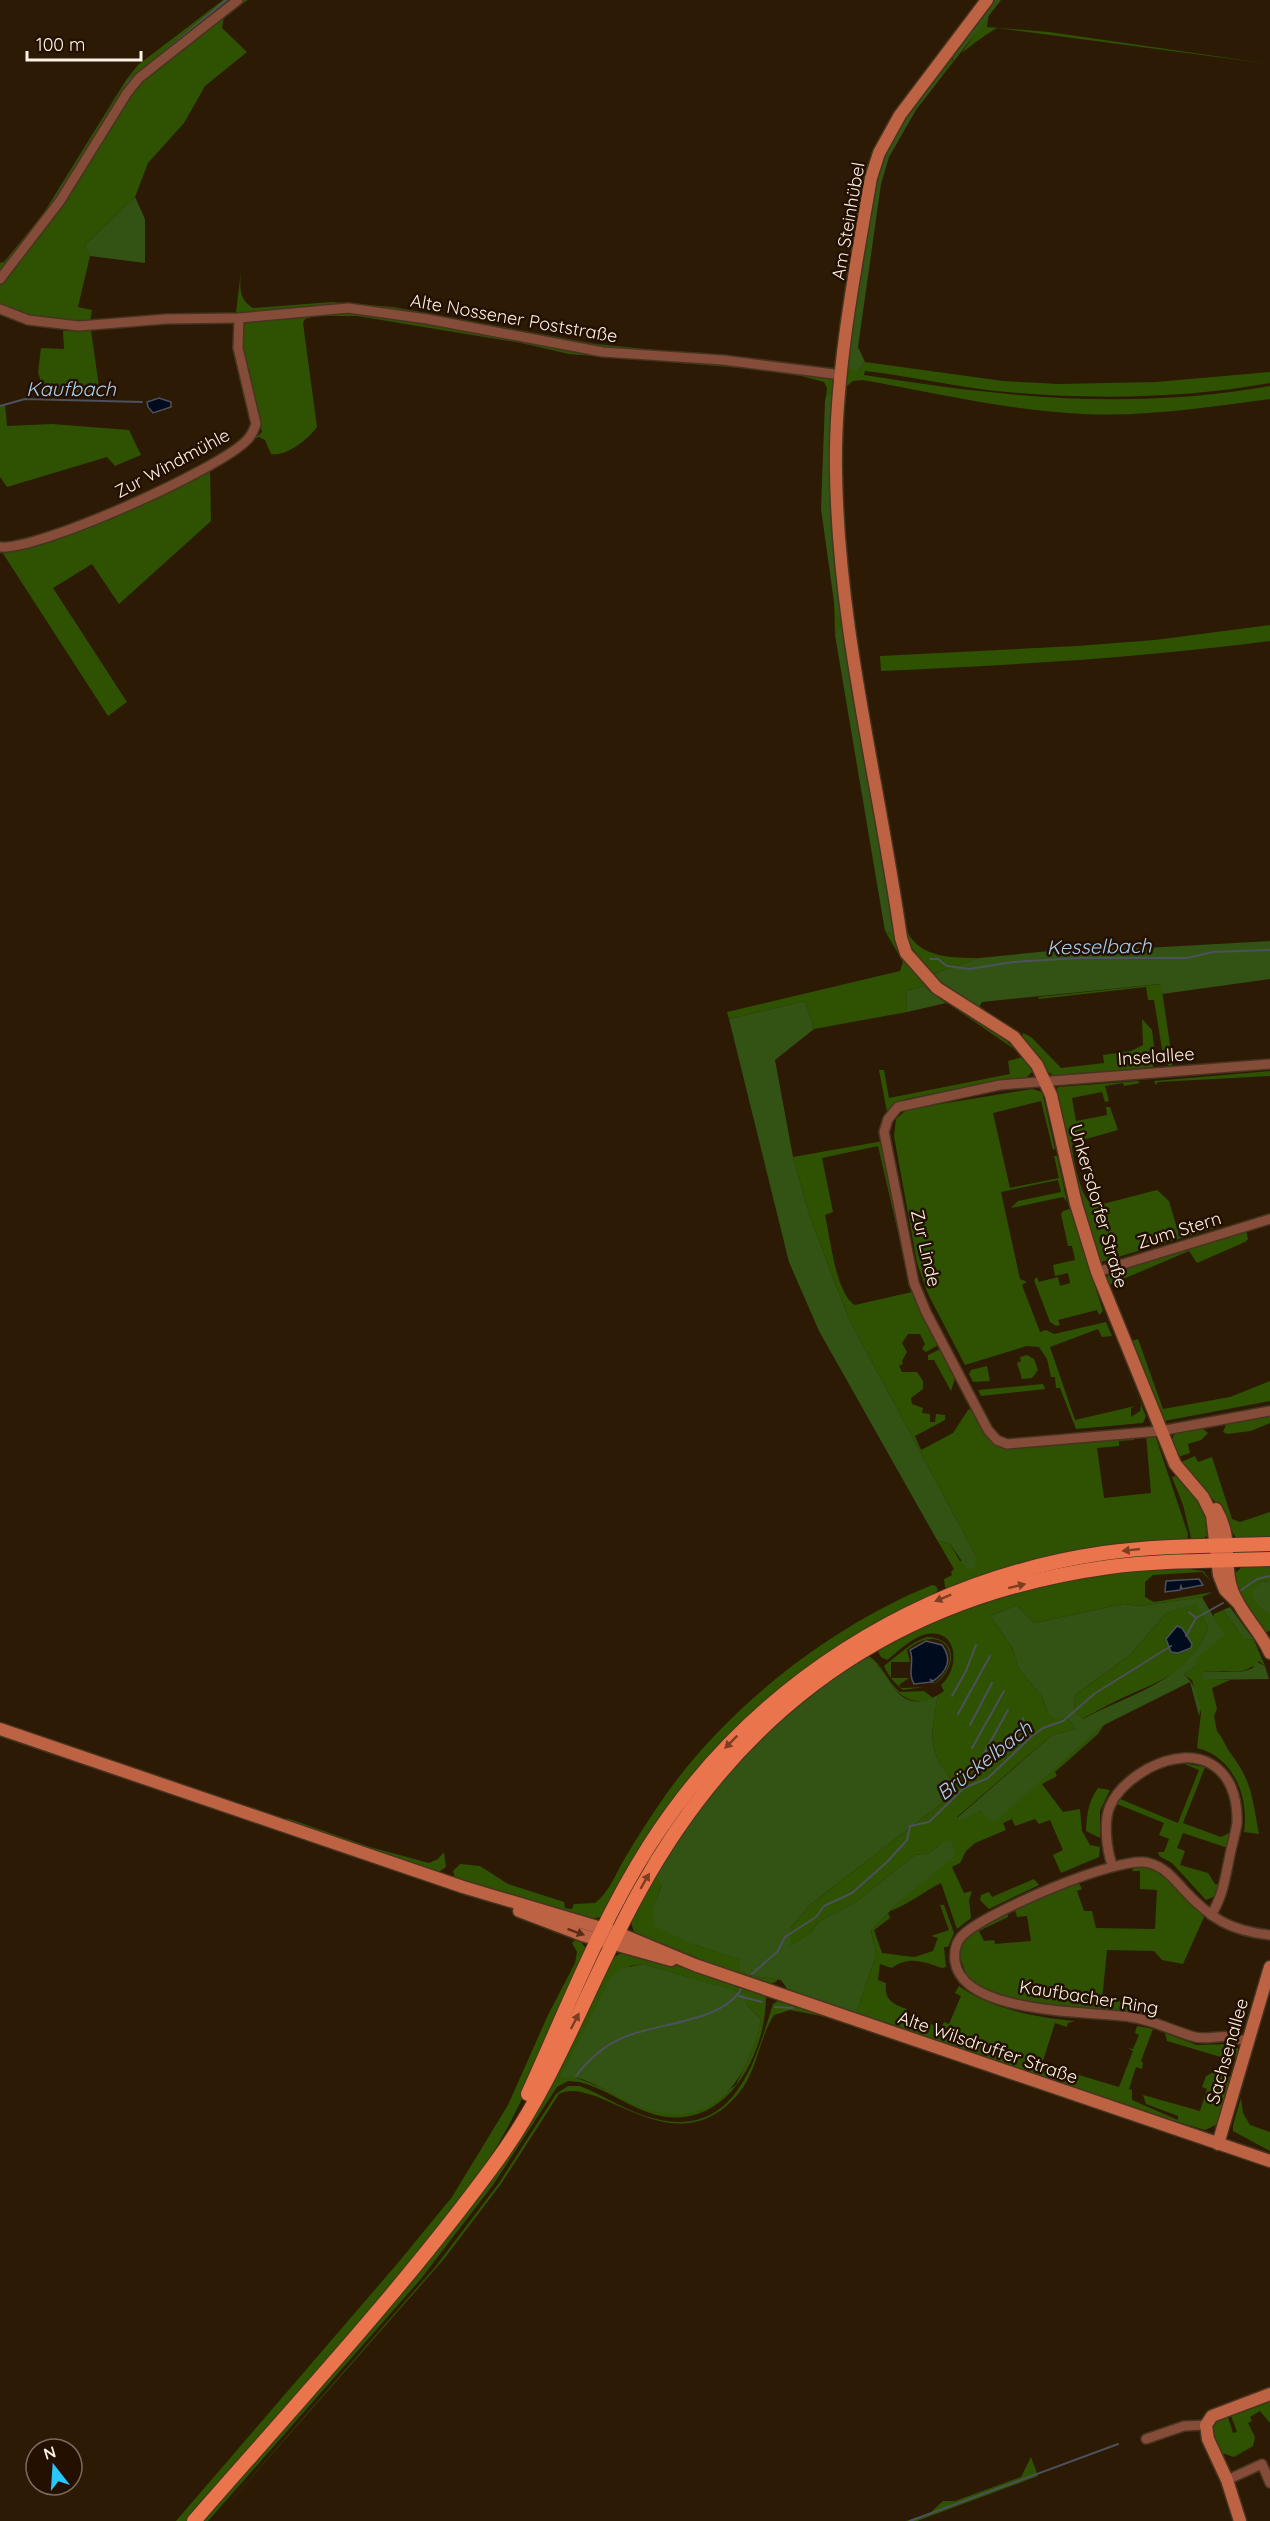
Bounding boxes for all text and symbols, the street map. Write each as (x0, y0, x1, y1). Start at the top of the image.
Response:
scale bar (27, 24, 141, 62)
text: 100 m (36, 33, 85, 56)
street label: Am Steinhübel (826, 160, 870, 282)
street label: Alte Nossener Poststraße (409, 288, 619, 348)
water label: Kaufbach (26, 376, 117, 401)
street label: Zur Windmühle (110, 423, 234, 503)
water label: Kesselbach (1046, 933, 1152, 959)
street label: Inselallee (1117, 1042, 1195, 1070)
street label: Unkersdorfer Straße (1065, 1121, 1133, 1291)
street label: Zum Stern (1134, 1206, 1224, 1254)
street label: Zur Linde (906, 1207, 946, 1289)
one-way arrow (1122, 1545, 1141, 1555)
one-way arrow (1008, 1580, 1027, 1590)
one-way arrow (934, 1594, 952, 1603)
water label: Brückelbach (931, 1714, 1037, 1805)
one-way arrow (724, 1734, 738, 1749)
one-way arrow (640, 1872, 650, 1889)
one-way arrow (567, 1928, 585, 1938)
street label: Kaufbacher Ring (1018, 1975, 1160, 2019)
street label: Sachsenallee (1201, 1995, 1253, 2107)
street label: Alte Wilsdruffer Straße (895, 2005, 1081, 2089)
one-way arrow (569, 2012, 579, 2030)
north arrow (24, 2437, 84, 2497)
text: N (41, 2441, 58, 2464)

